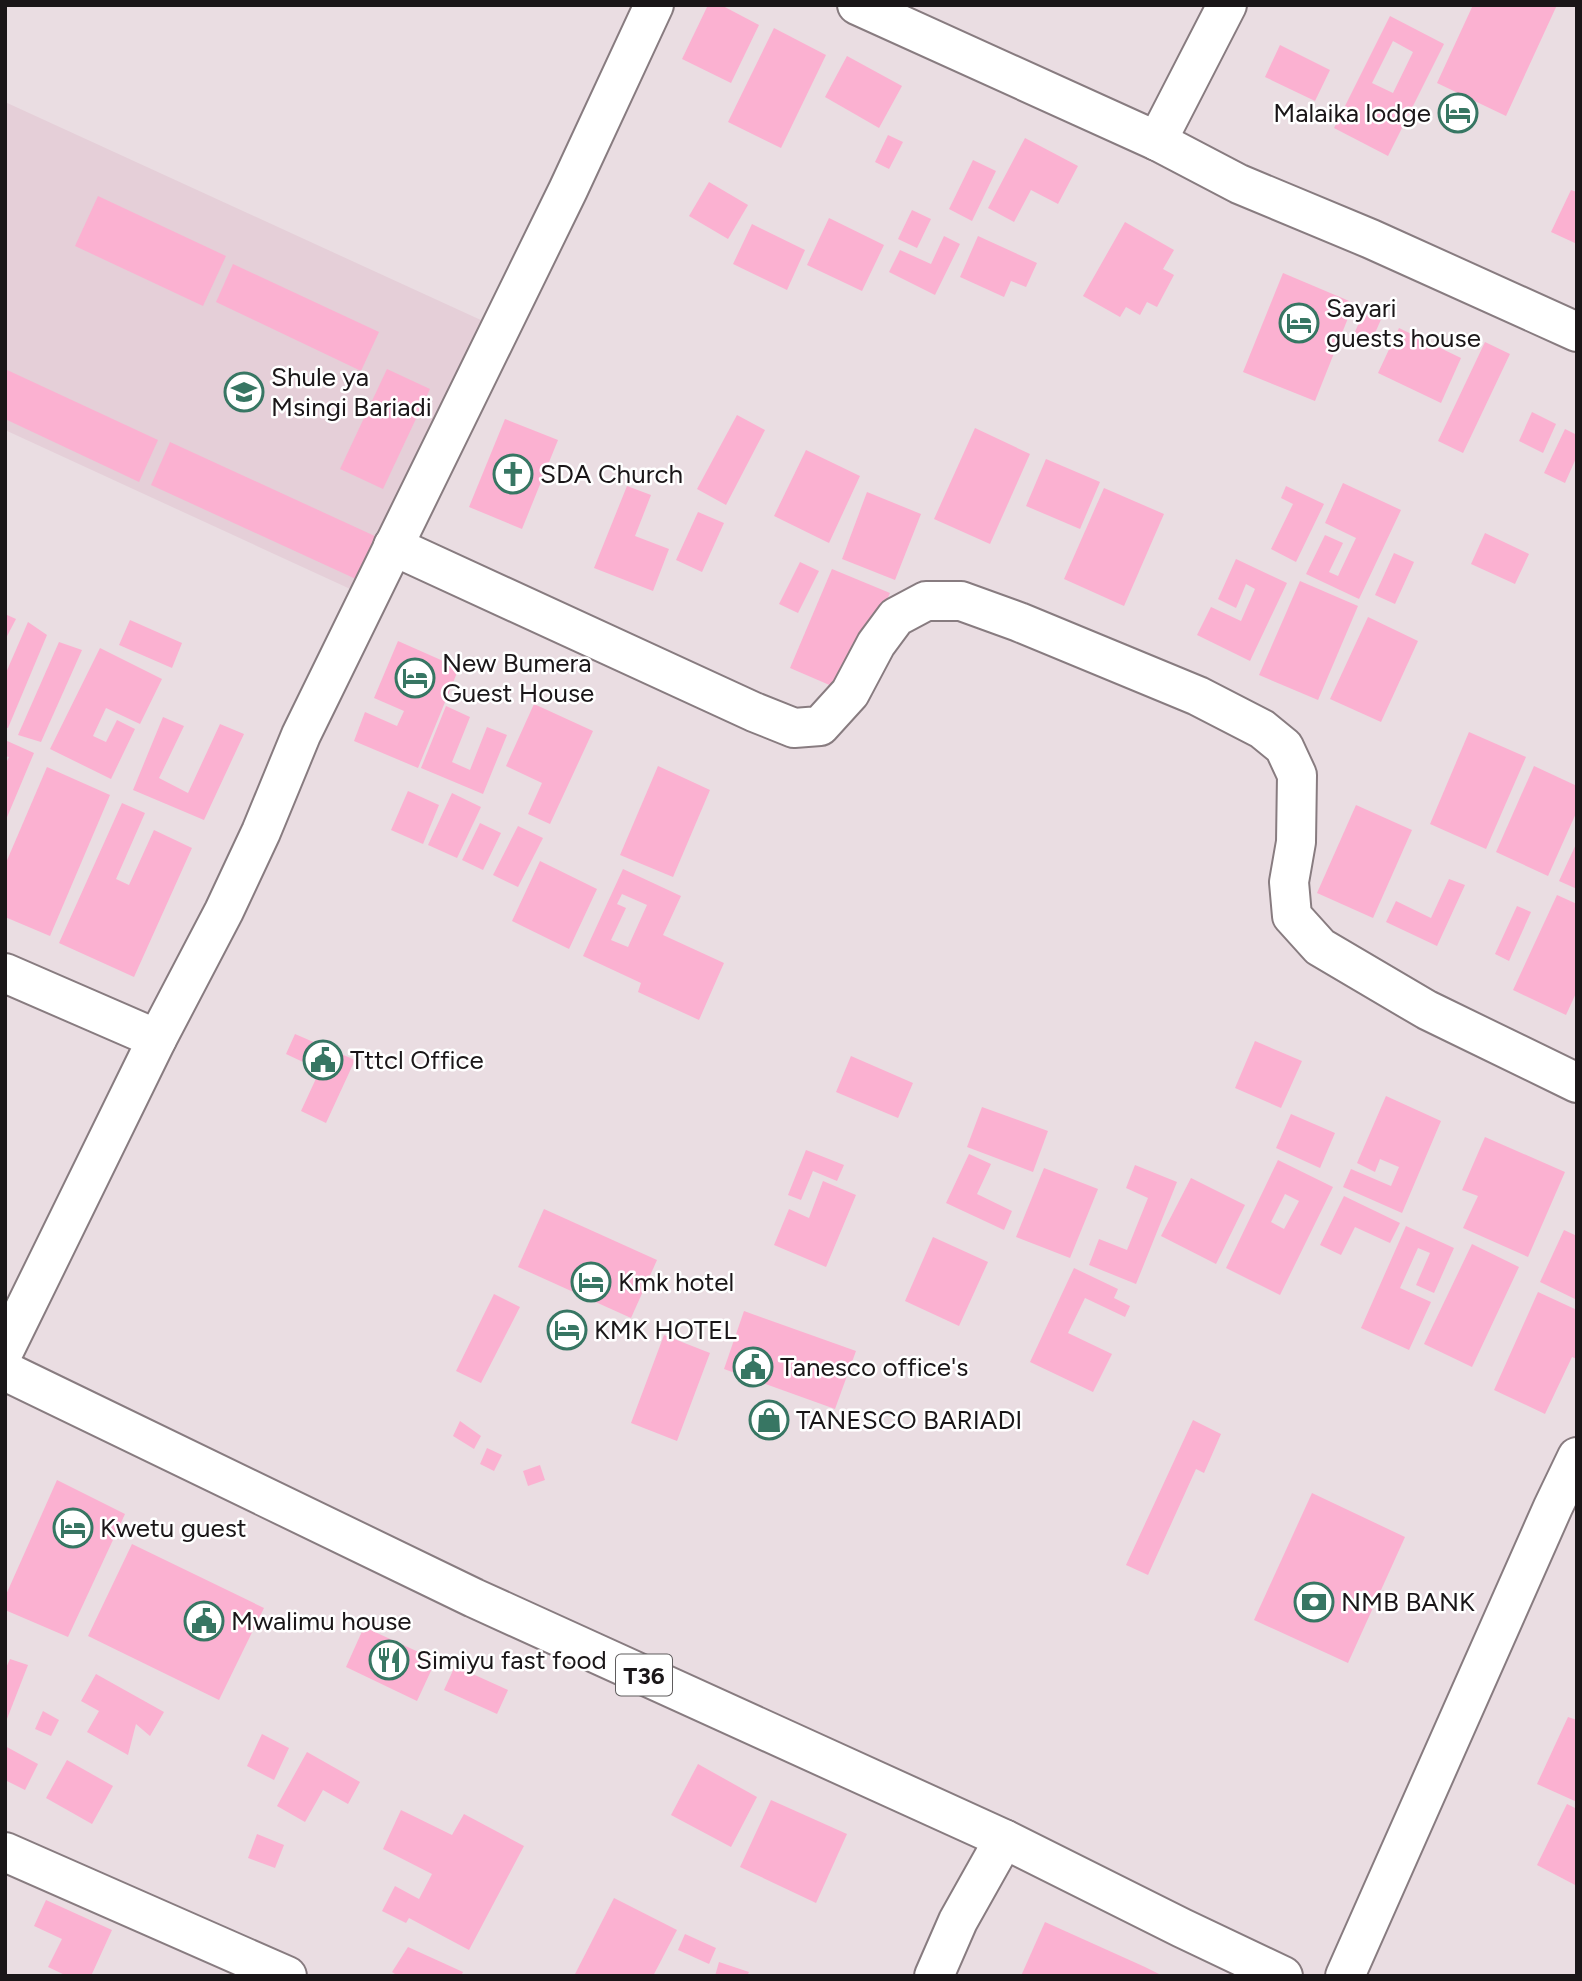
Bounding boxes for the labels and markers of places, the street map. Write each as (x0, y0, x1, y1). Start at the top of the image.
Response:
hotel icon: Malaika lodge (1437, 92, 1479, 134)
place label: Malaika lodge (1273, 97, 1431, 129)
place label: Sayari guests house (1326, 292, 1481, 354)
hotel icon: Sayari guests house (1278, 302, 1320, 344)
place label: Shule ya Msingi Bariadi (271, 361, 432, 423)
school or university icon: Shule ya Msingi Bariadi (223, 371, 265, 413)
church icon: SDA Church (492, 453, 534, 495)
place label: SDA Church (540, 458, 683, 490)
place label: New Bumera Guest House (442, 647, 594, 709)
hotel icon: New Bumera Guest House (394, 657, 436, 699)
public building icon: Tttcl Office (302, 1039, 344, 1081)
place label: Tttcl Office (350, 1044, 484, 1076)
hotel icon: Kmk hotel (570, 1261, 612, 1303)
place label: Kmk hotel (618, 1266, 734, 1298)
hotel icon: KMK HOTEL (546, 1309, 588, 1351)
place label: KMK HOTEL (594, 1314, 737, 1346)
public building icon: Tanesco office's (732, 1346, 774, 1388)
place label: Tanesco office's (780, 1351, 968, 1383)
shop icon: TANESCO BARIADI (748, 1399, 790, 1441)
place label: TANESCO BARIADI (796, 1404, 1022, 1436)
hotel icon: Kwetu guest (52, 1507, 94, 1549)
place label: Kwetu guest (100, 1512, 247, 1544)
bank icon: NMB BANK (1293, 1581, 1335, 1623)
place label: NMB BANK (1341, 1586, 1475, 1618)
public building icon: Mwalimu house (183, 1600, 225, 1642)
place label: Mwalimu house (231, 1605, 412, 1637)
restaurant icon: Simiyu fast food (368, 1639, 410, 1681)
place label: Simiyu fast food (416, 1644, 607, 1676)

